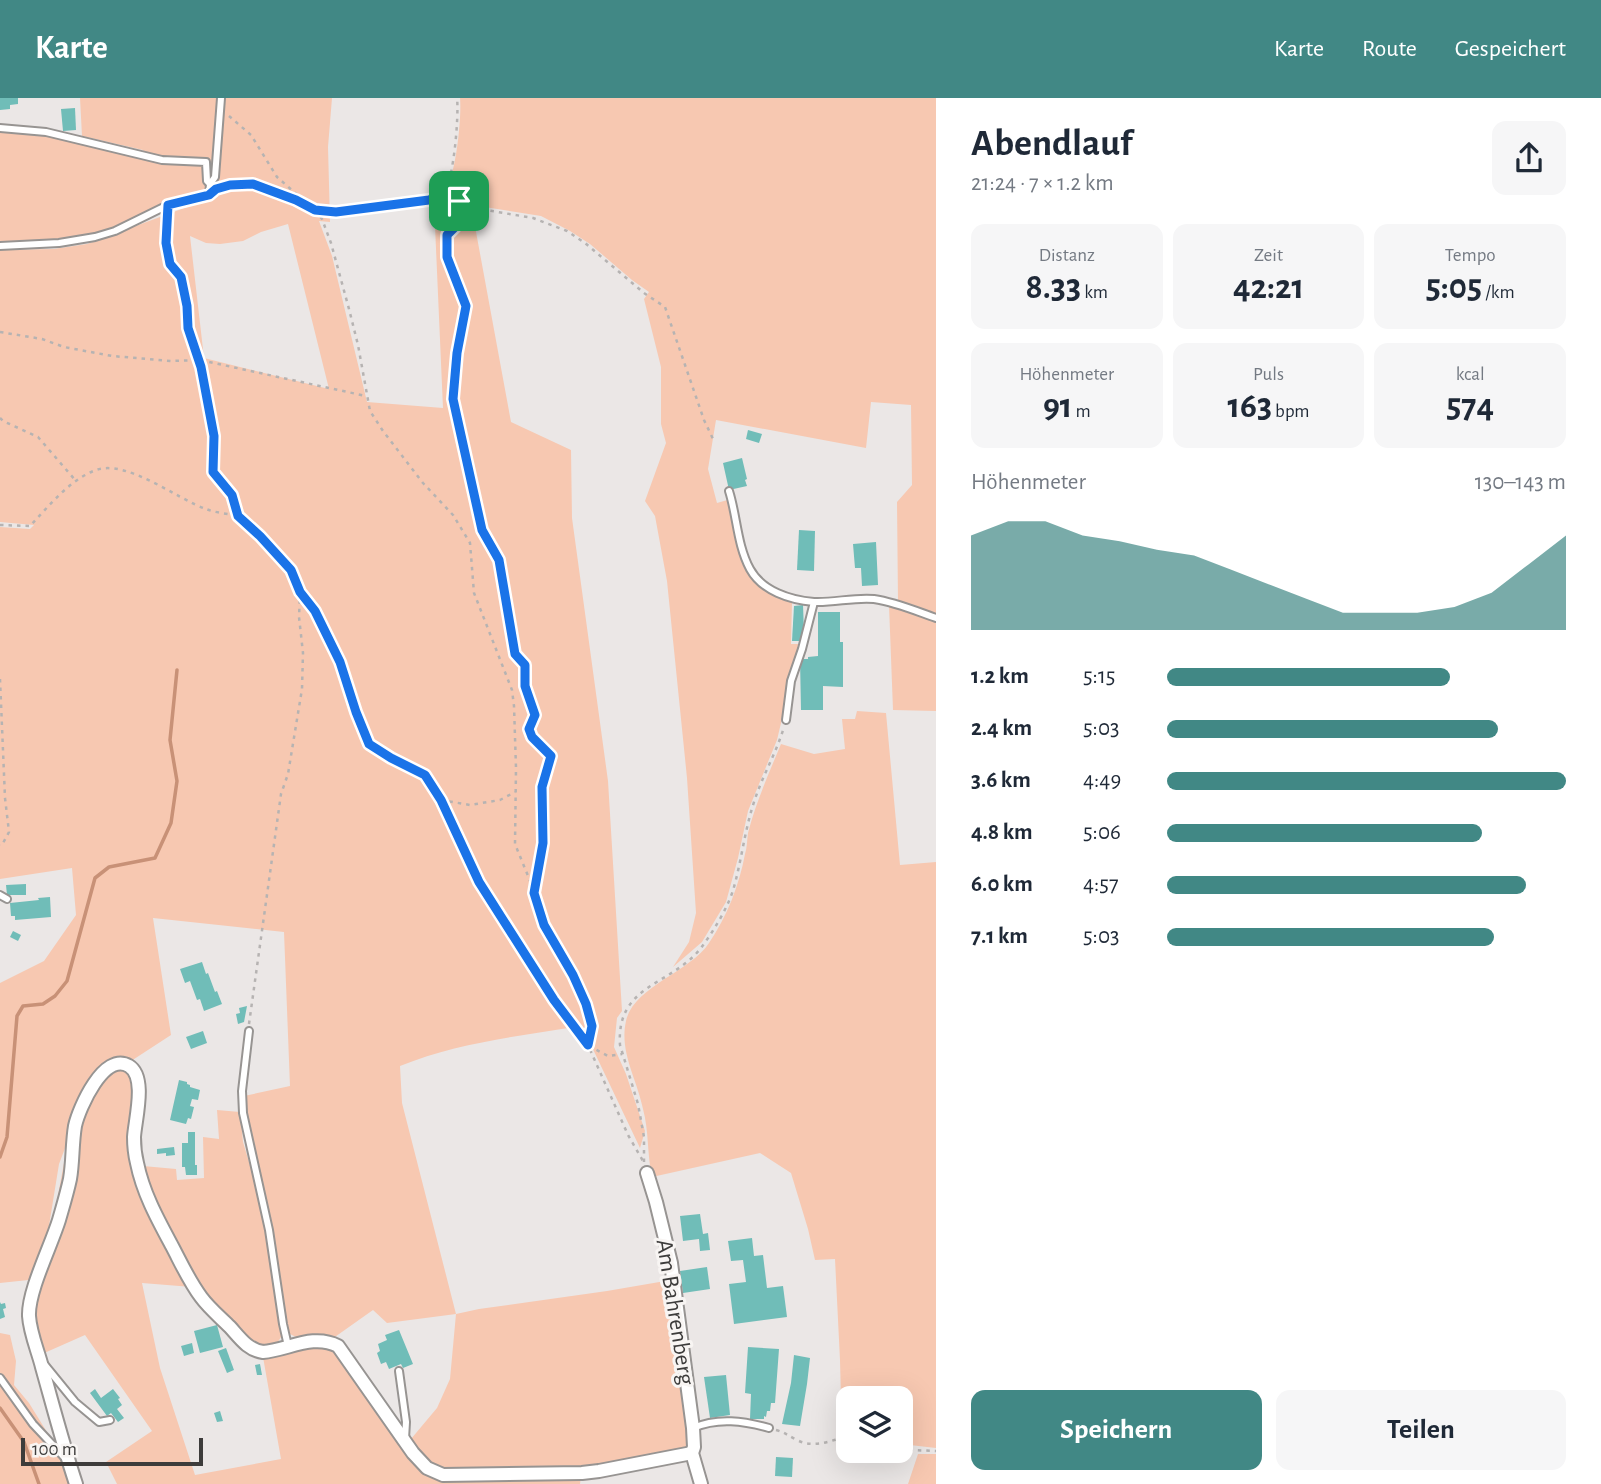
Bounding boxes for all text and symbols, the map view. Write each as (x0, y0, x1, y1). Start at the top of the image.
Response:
text: Karte (35, 32, 108, 65)
text: Karte (1274, 37, 1324, 61)
text: Route (1362, 37, 1417, 61)
text: Gespeichert (1455, 37, 1566, 61)
button: share (1492, 121, 1566, 195)
text: Abendlauf (971, 125, 1132, 163)
pin (429, 171, 489, 231)
text: 21:24 · 7 × 1.2 km (971, 172, 1114, 195)
icon: arrive (440, 182, 478, 220)
text: Distanz (1039, 246, 1095, 265)
text: Zeit (1254, 246, 1283, 265)
text: Tempo (1445, 246, 1496, 265)
text: 8.33 (1026, 270, 1081, 305)
text: 42:21 (1233, 270, 1304, 305)
text: 5:05 (1426, 270, 1482, 305)
text: km (1081, 283, 1108, 302)
text: /km (1482, 283, 1515, 302)
text: Höhenmeter (1019, 365, 1114, 384)
text: Puls (1253, 365, 1284, 384)
text: kcal (1456, 365, 1485, 384)
text: 91 (1043, 389, 1072, 424)
text: 163 (1227, 389, 1272, 424)
text: 574 (1446, 389, 1494, 424)
text: m (1072, 402, 1091, 421)
text: bpm (1272, 402, 1310, 421)
text: Höhenmeter (971, 471, 1086, 494)
text: 130–143 m (1475, 471, 1566, 494)
text: 1.2 km (971, 665, 1029, 688)
text: 5:15 (1083, 665, 1115, 688)
text: 2.4 km (971, 717, 1032, 740)
text: 5:03 (1083, 717, 1120, 740)
text: 3.6 km (971, 769, 1031, 792)
text: 4:49 (1083, 769, 1121, 792)
text: 4.8 km (971, 821, 1033, 844)
text: 5:06 (1083, 821, 1121, 844)
text: 6.0 km (971, 873, 1033, 896)
text: 4:57 (1083, 873, 1119, 896)
text: 7.1 km (971, 925, 1028, 948)
text: 5:03 (1083, 925, 1120, 948)
street label: Am Bahrenberg (652, 1238, 698, 1387)
map controls (836, 1386, 913, 1463)
button: layers (836, 1386, 913, 1463)
button: Speichern (971, 1390, 1262, 1470)
button: Teilen (1276, 1390, 1566, 1470)
scale bar (21, 1435, 203, 1467)
text: 100 m (32, 1440, 77, 1459)

